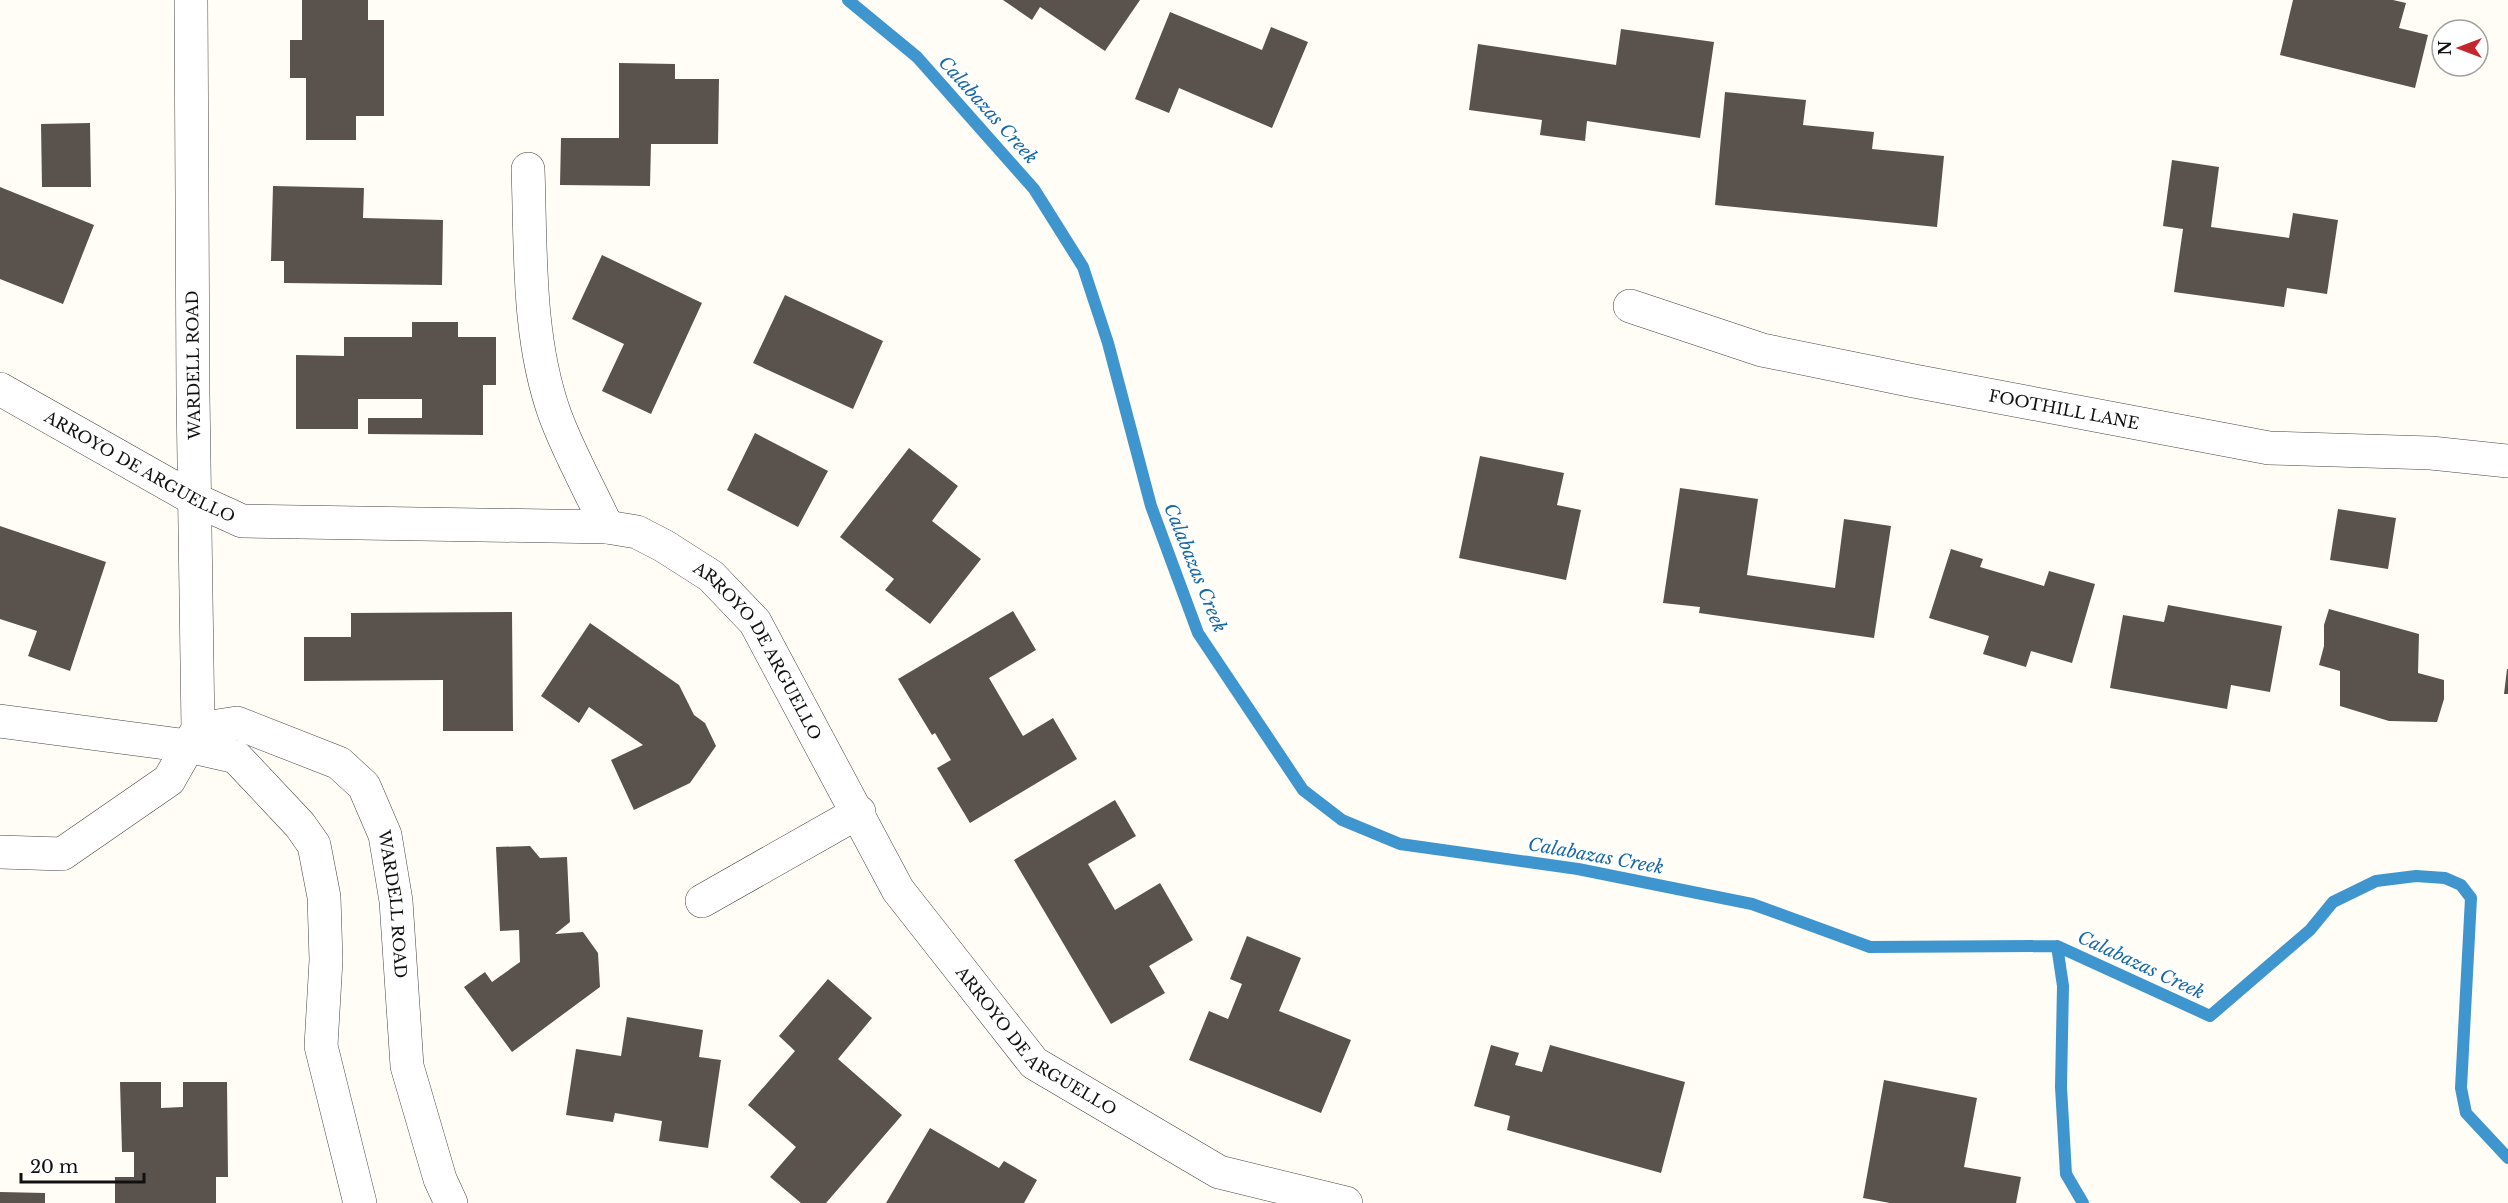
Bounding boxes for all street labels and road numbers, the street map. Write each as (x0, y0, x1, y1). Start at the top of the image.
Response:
street label: WARDELL ROAD (182, 290, 204, 441)
street label: FOOTHILL LANE (1987, 385, 2141, 433)
street label: ARROYO DE ARGUELLO (40, 406, 238, 527)
street label: ARROYO DE ARGUELLO (689, 557, 826, 743)
street label: WARDELL ROAD (374, 828, 411, 979)
street label: ARROYO DE ARGUELLO (951, 962, 1120, 1120)

